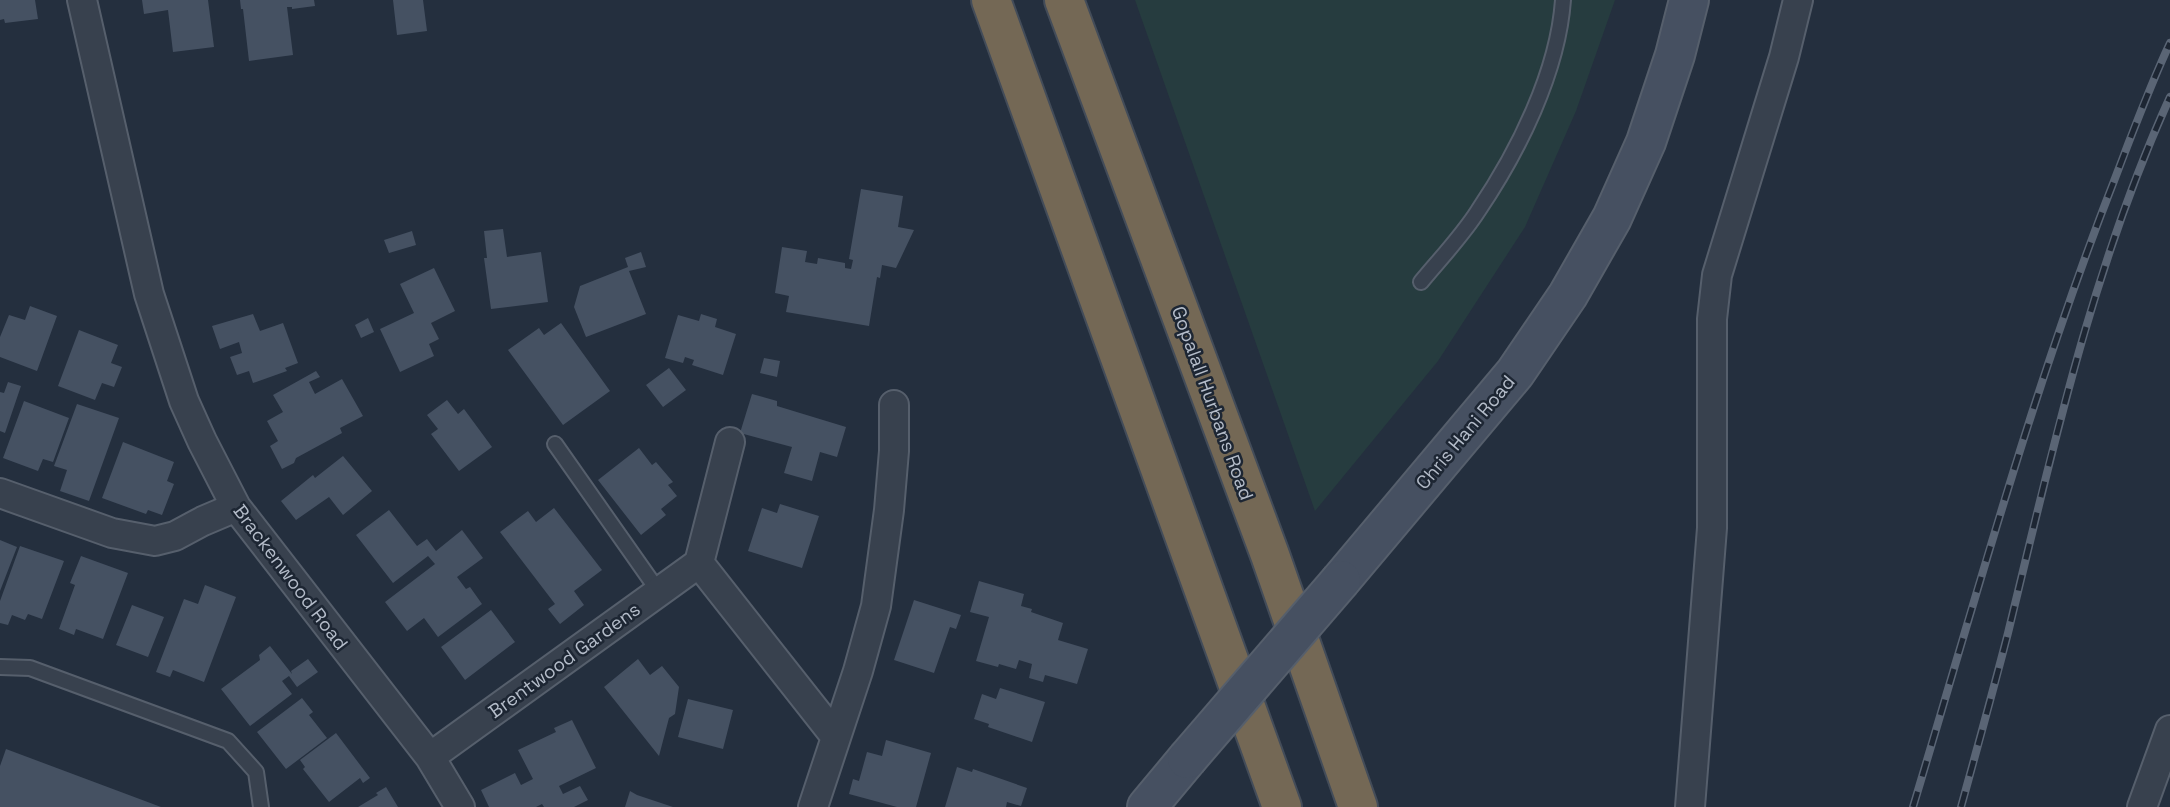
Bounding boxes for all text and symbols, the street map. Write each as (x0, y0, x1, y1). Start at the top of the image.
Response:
street label: Gopalall Hurbans Road (1166, 303, 1259, 504)
street label: Chris Hani Road (1410, 370, 1521, 495)
street label: Brackenwood Road (228, 499, 354, 655)
street label: Brentwood Gardens (483, 597, 645, 724)

